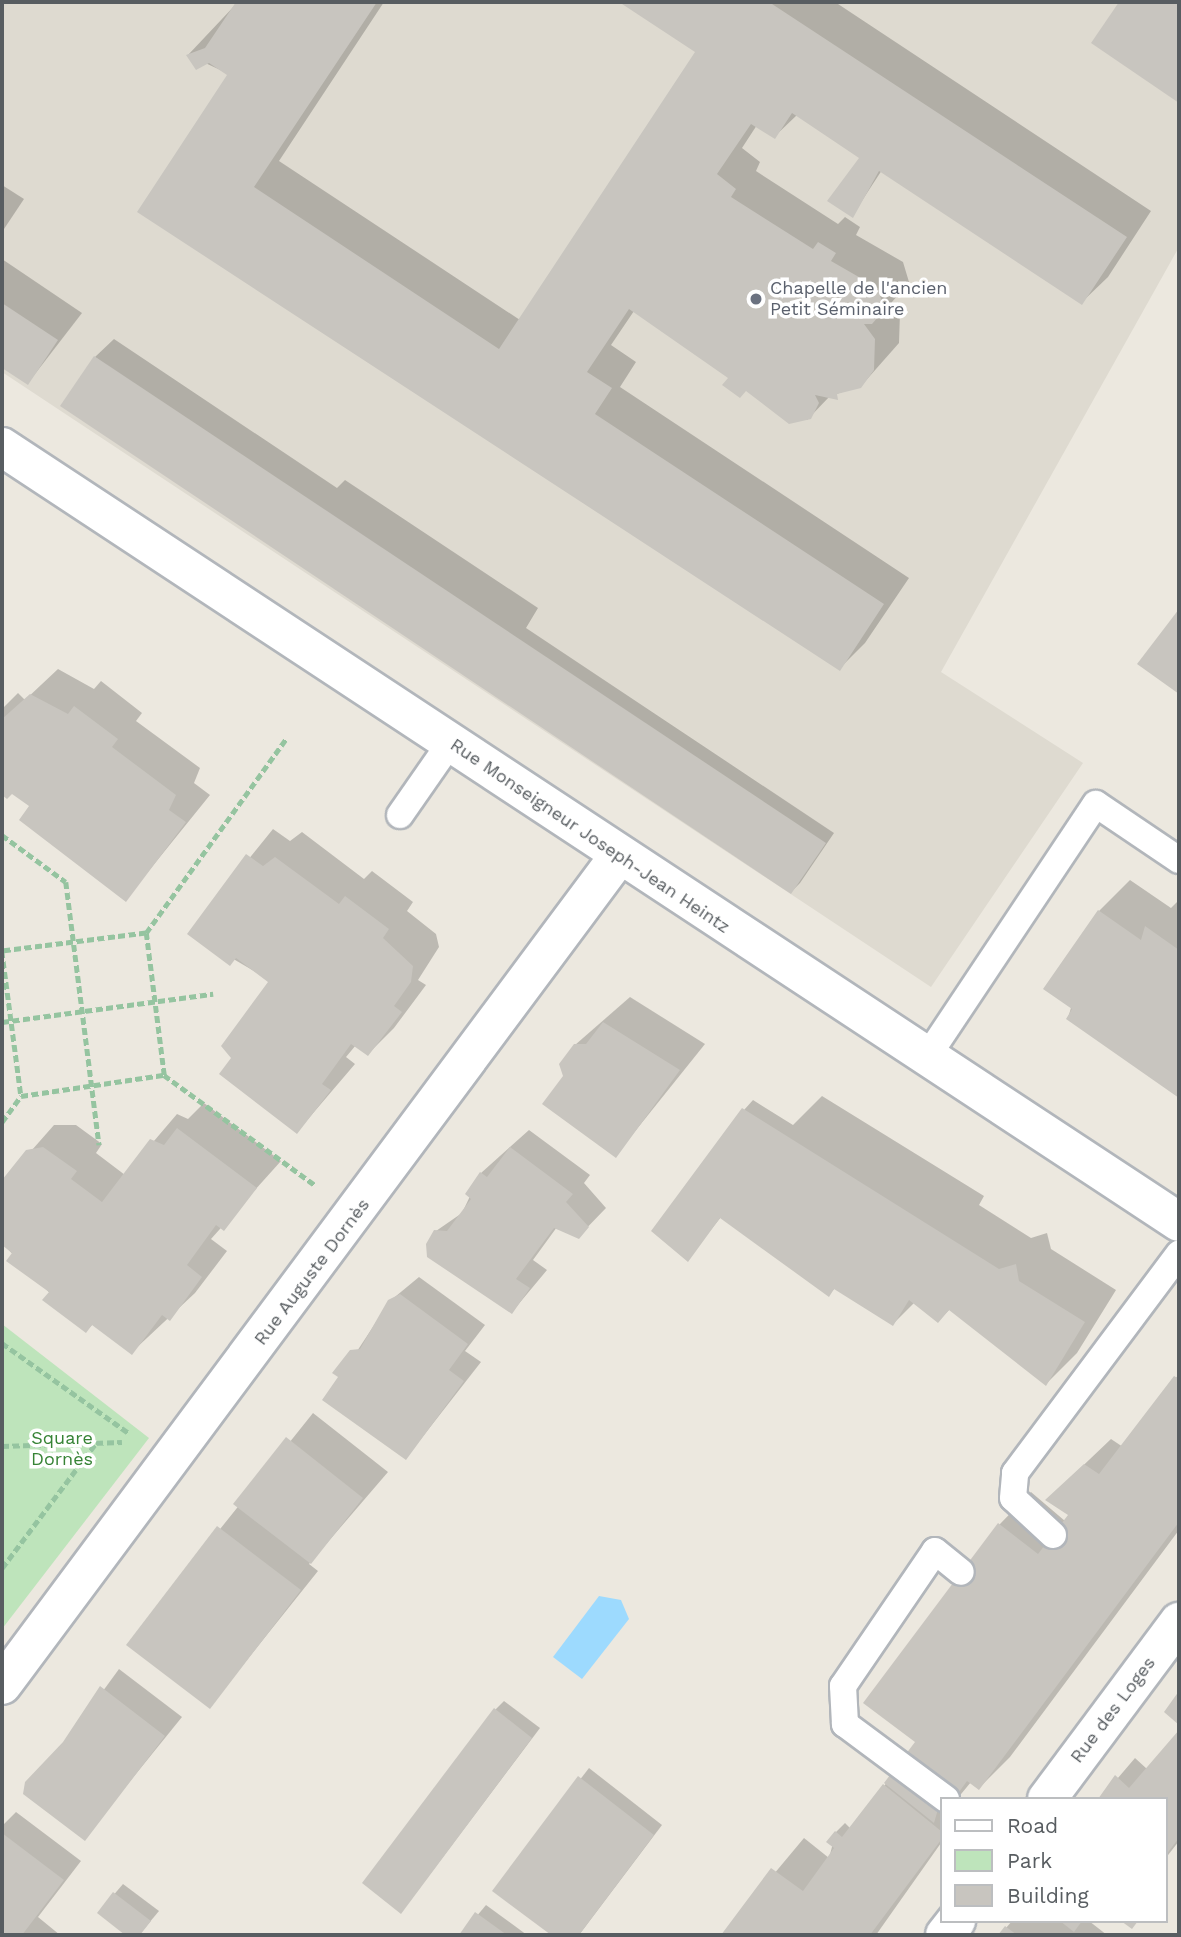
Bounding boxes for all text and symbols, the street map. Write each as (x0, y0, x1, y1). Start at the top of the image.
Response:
place label: Chapelle de l'ancien Petit Séminaire (770, 278, 947, 320)
marker: Chapelle de l'ancien Petit Séminaire (748, 291, 764, 307)
street label: Rue Monseigneur Joseph-Jean Heintz (446, 734, 734, 938)
street label: Rue Auguste Dornès (250, 1194, 374, 1350)
park label: Square Dornès (31, 1428, 93, 1470)
street label: Rue des Loges (1066, 1653, 1160, 1767)
legend (940, 1797, 1167, 1923)
text: Road (1007, 1813, 1058, 1838)
text: Park (1007, 1848, 1052, 1873)
text: Building (1007, 1883, 1089, 1908)

